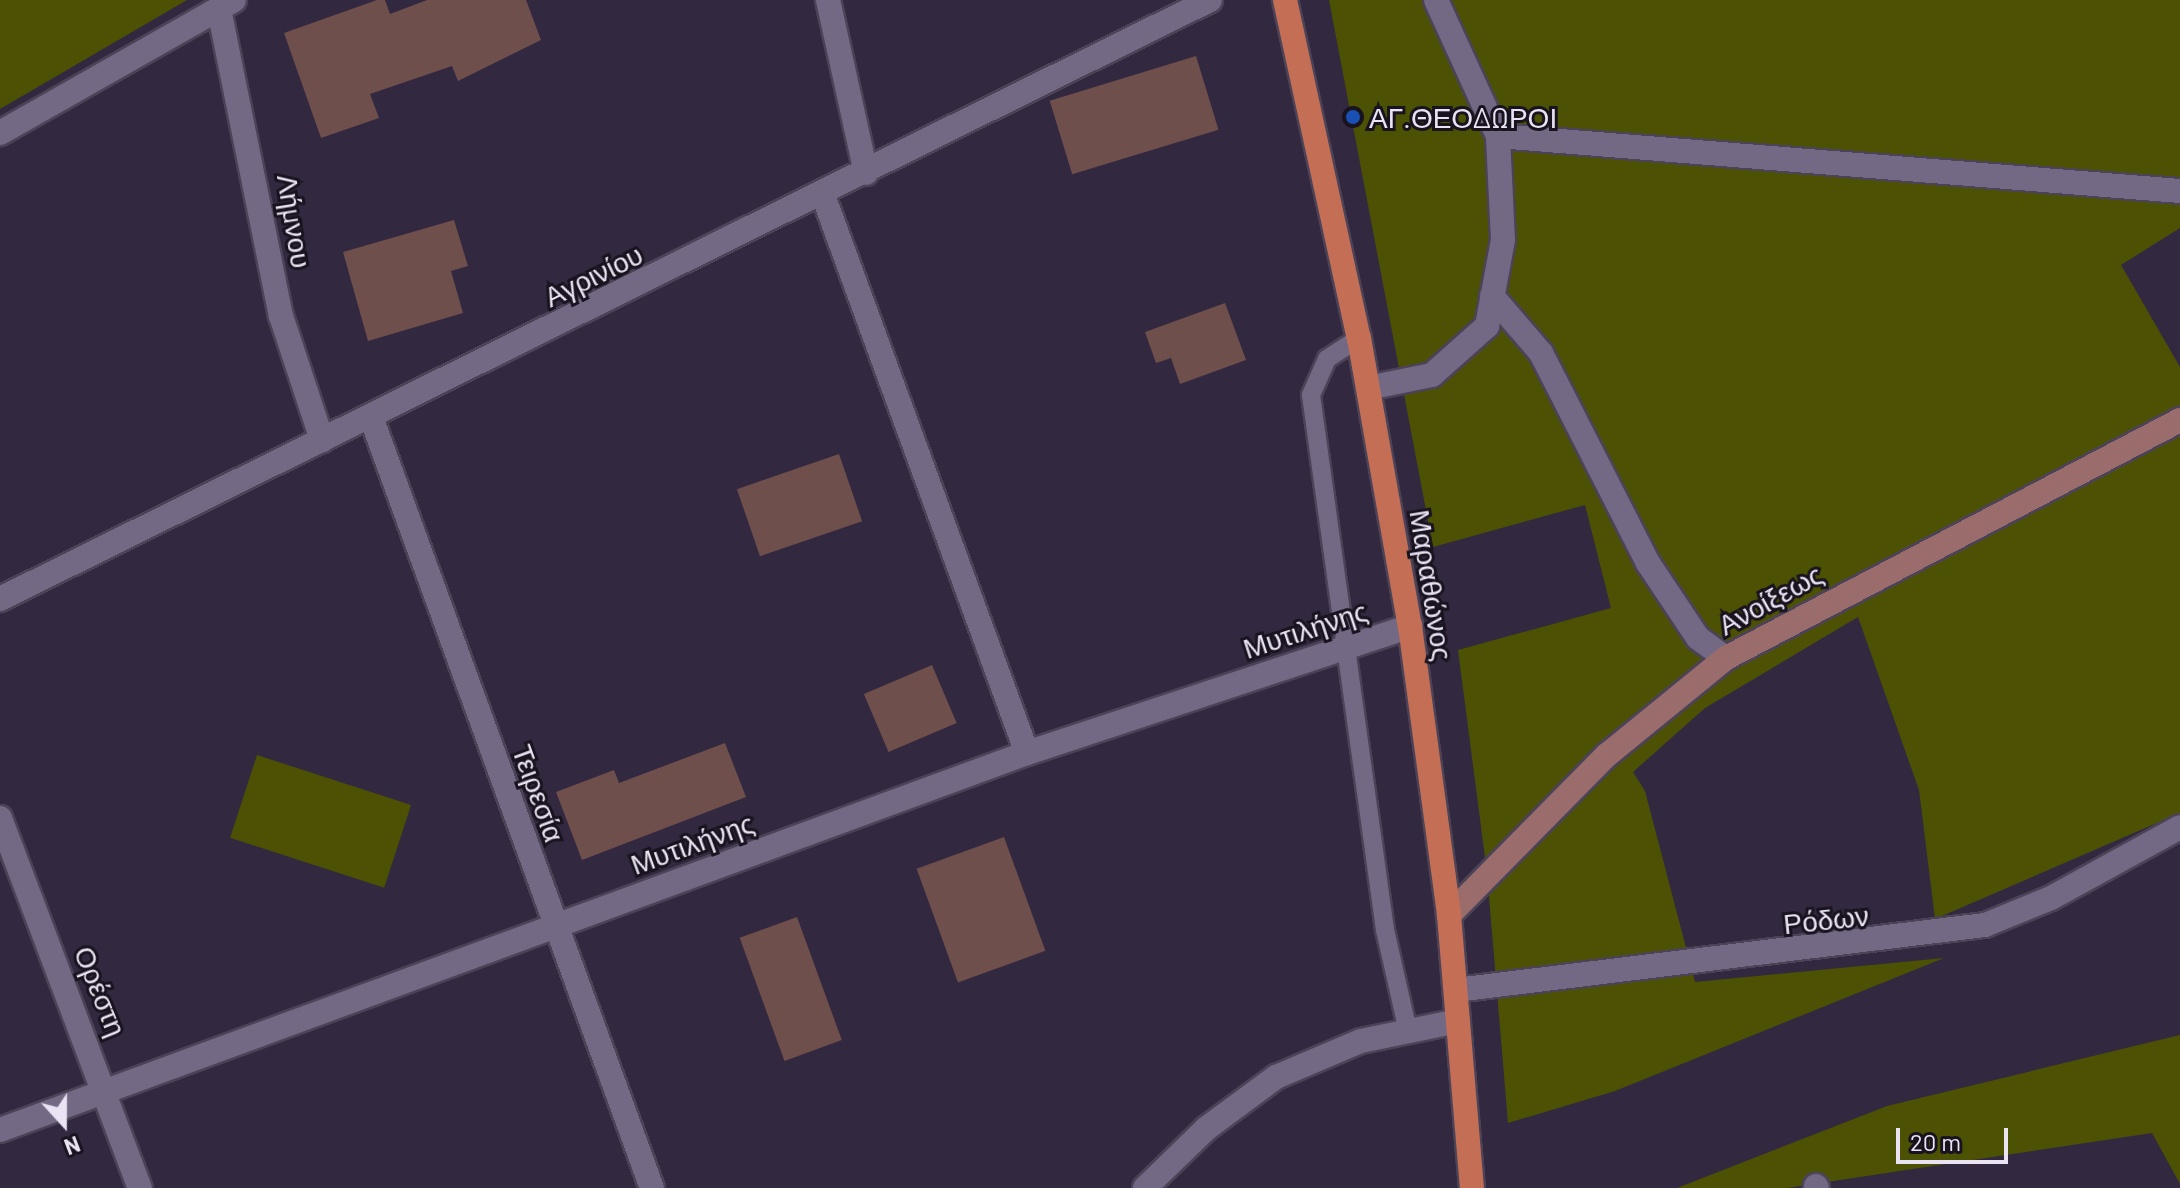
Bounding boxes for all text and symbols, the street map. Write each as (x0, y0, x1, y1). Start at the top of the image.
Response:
place label: ΑΓ.ΘΕΟΔΩΡΟΙ (1369, 100, 1557, 134)
marker: ΑΓ.ΘΕΟΔΩΡΟΙ (1344, 108, 1362, 126)
street label: Λήμνου (271, 172, 319, 270)
street label: Αγρινίου (538, 237, 648, 313)
street label: Μαραθώνος (1404, 507, 1460, 663)
street label: Ανοίξεως (1712, 557, 1828, 641)
street label: Μυτιλήνης (1239, 593, 1371, 665)
street label: Τειρεσία (506, 740, 572, 846)
street label: Μυτιλήνης (626, 805, 758, 881)
street label: Ρόδων (1782, 898, 1870, 940)
street label: Ορέστη (68, 941, 134, 1041)
north arrow (24, 1084, 104, 1164)
scale bar (1900, 1112, 2012, 1162)
text: 20 m (1910, 1127, 1961, 1156)
text: N (61, 1132, 84, 1161)

